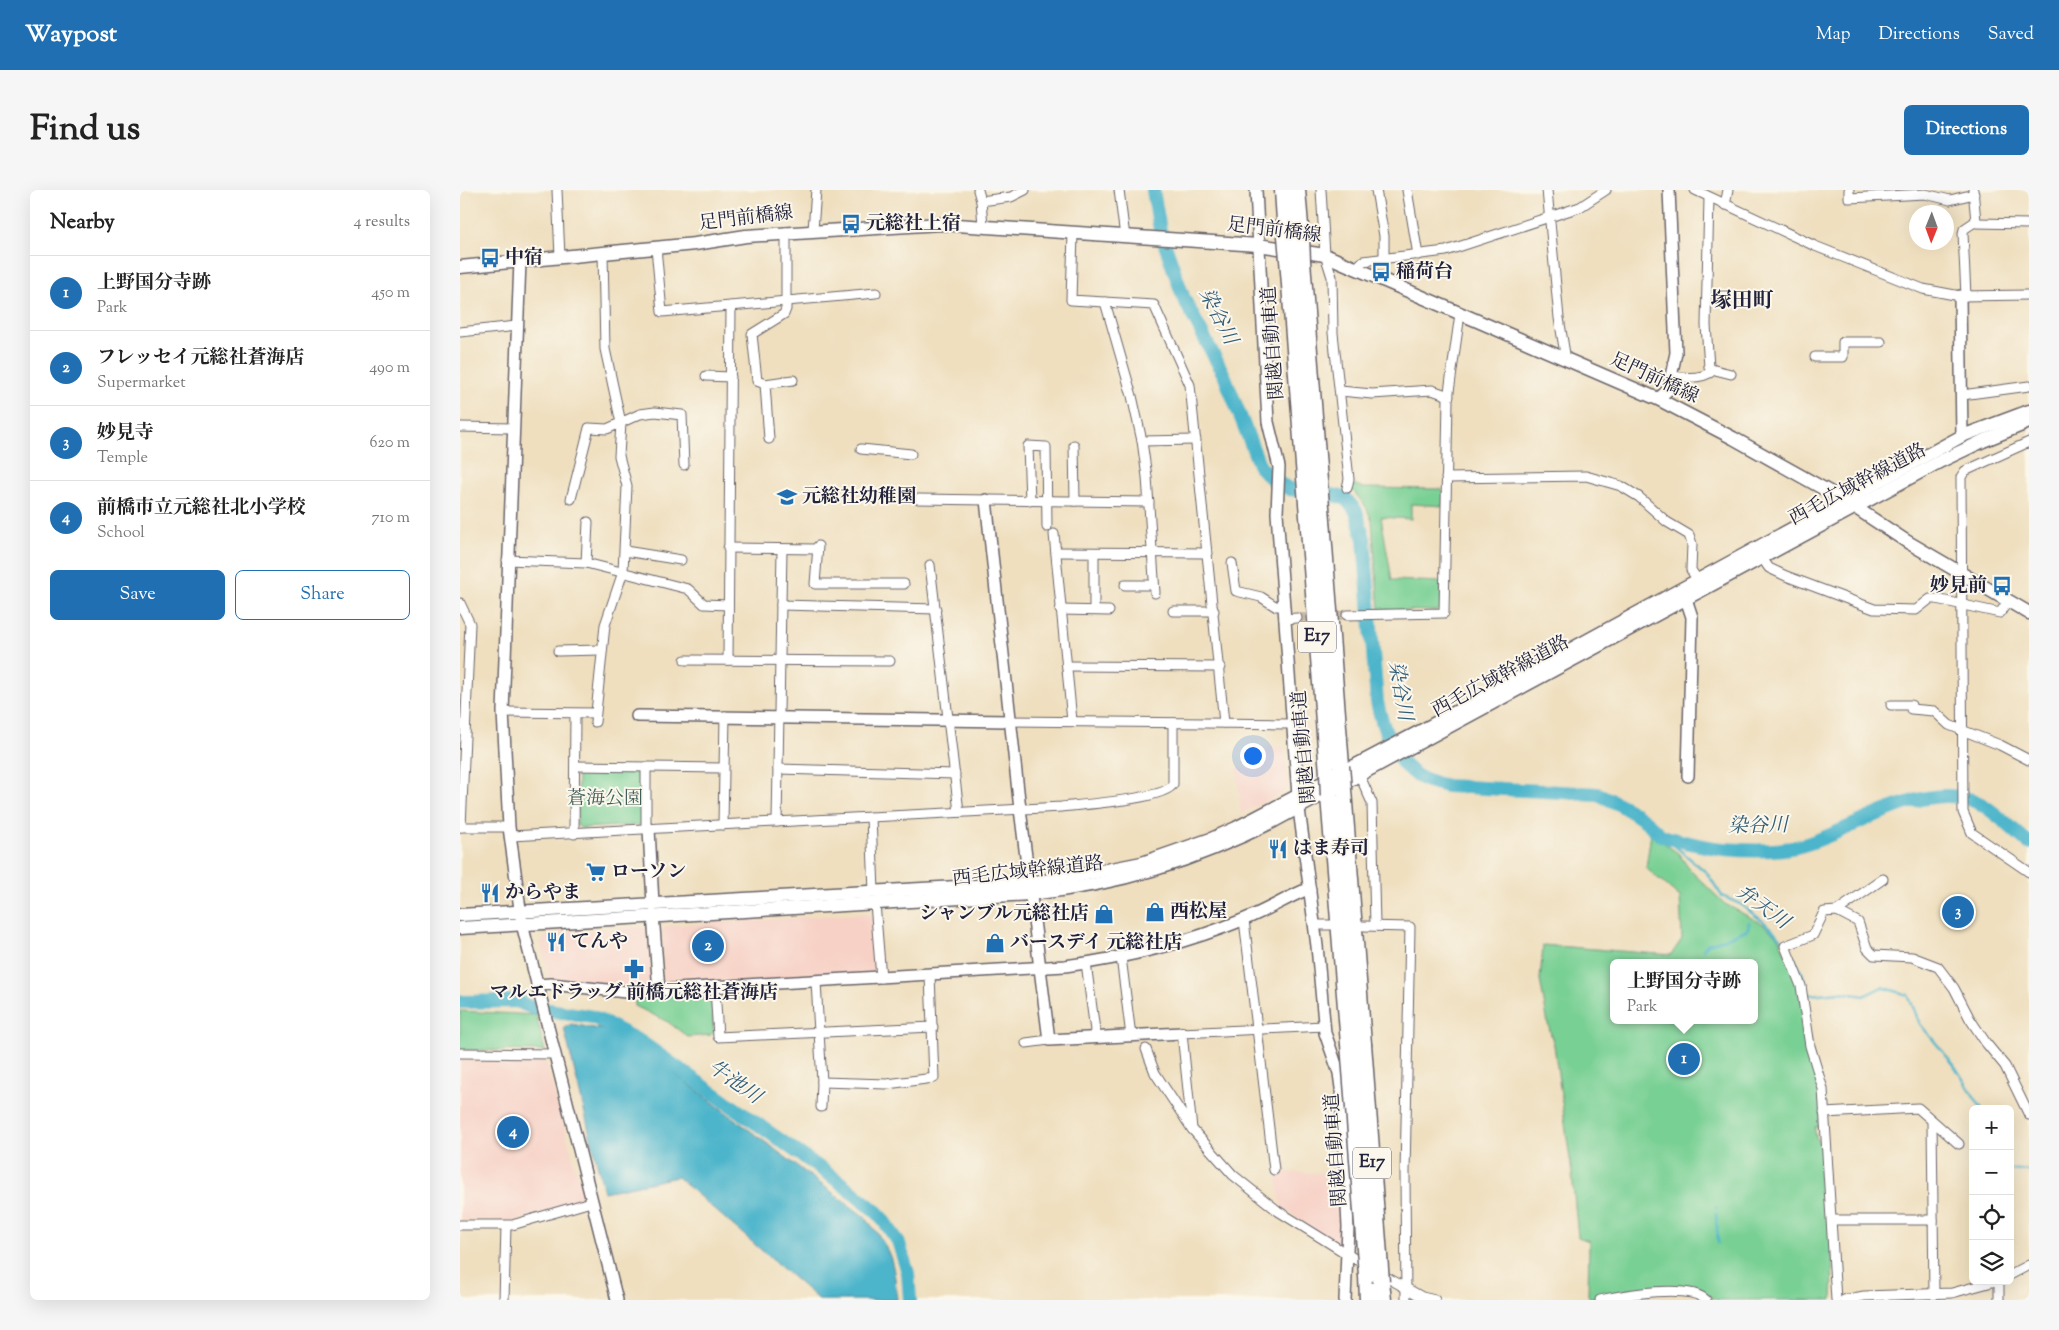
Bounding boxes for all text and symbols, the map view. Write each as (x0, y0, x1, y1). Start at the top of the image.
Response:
text: Waypost (25, 18, 117, 52)
text: Map (1816, 22, 1851, 48)
text: Directions (1879, 22, 1960, 48)
text: Saved (1988, 22, 2034, 48)
text: Find us (30, 105, 140, 156)
button: Directions (1904, 105, 2029, 155)
street label: 足門前橋線 (697, 200, 795, 238)
north arrow (1909, 205, 1954, 250)
text: Nearby (50, 208, 115, 238)
text: 4 results (354, 211, 410, 234)
place label: 元総社上宿 (866, 211, 961, 238)
street label: 足門前橋線 (1225, 212, 1323, 250)
bus stop icon: 元総社上宿 (840, 213, 862, 235)
place label: 中宿 (505, 245, 543, 272)
bus stop icon: 中宿 (479, 247, 501, 269)
place label: 稲荷台 (1396, 259, 1453, 286)
bus stop icon: 稲荷台 (1370, 261, 1392, 283)
text: 上野国分寺跡 (97, 270, 211, 297)
text: 1 (63, 282, 69, 305)
text: 450 m (371, 282, 410, 305)
water label: 染谷川 (1190, 284, 1244, 352)
street label: 関越自動車道 (1257, 285, 1291, 401)
district label: 塚田町 (1711, 287, 1774, 317)
text: Park (97, 297, 128, 320)
text: フレッセイ元総社蒼海店 (97, 345, 304, 372)
street label: 足門前橋線 (1605, 347, 1703, 411)
text: 2 (62, 357, 70, 380)
text: 490 m (369, 357, 410, 380)
text: Supermarket (97, 372, 186, 395)
text: 妙見寺 (97, 420, 154, 447)
text: 3 (63, 432, 69, 455)
text: 620 m (370, 432, 410, 455)
street label: 西毛広域幹線道路 (1785, 437, 1931, 533)
text: Temple (97, 447, 148, 470)
place label: 元総社幼稚園 (802, 484, 916, 511)
school or university icon: 元総社幼稚園 (776, 486, 798, 508)
text: 前橋市立元総社北小学校 (97, 495, 306, 522)
text: 4 (62, 507, 70, 530)
text: 710 m (372, 507, 410, 530)
text: School (97, 522, 145, 545)
button: Save (50, 570, 225, 620)
button: Share (235, 570, 410, 620)
place label: 妙見前 (1930, 573, 1987, 600)
bus stop icon: 妙見前 (1991, 575, 2013, 597)
road number: E17 (1298, 622, 1336, 652)
street label: 西毛広域幹線道路 (1428, 629, 1574, 725)
water label: 染谷川 (1380, 659, 1419, 725)
street label: 関越自動車道 (1287, 689, 1323, 805)
your location (1240, 743, 1266, 769)
park label: 蒼海公園 (567, 786, 643, 813)
water label: 染谷川 (1728, 812, 1790, 842)
place label: はま寿司 (1293, 836, 1369, 863)
restaurant icon: はま寿司 (1267, 838, 1289, 860)
street label: 西毛広域幹線道路 (951, 851, 1105, 893)
place label: ローソン (611, 859, 686, 886)
supermarket icon: ローソン (585, 861, 607, 883)
water label: 弁天川 (1729, 879, 1796, 939)
place label: からやま (505, 880, 581, 907)
restaurant icon: からやま (479, 882, 501, 904)
pin: 3 (1942, 893, 1974, 931)
place label: 西松屋 (1170, 899, 1227, 926)
place label: シャンブル元総社店 (919, 901, 1089, 928)
shop icon: 西松屋 (1144, 901, 1166, 923)
shop icon: シャンブル元総社店 (1093, 903, 1115, 925)
pin: 2 (692, 927, 724, 965)
place label: てんや (571, 929, 628, 956)
place label: バースデイ 元総社店 (1010, 930, 1182, 957)
restaurant icon: てんや (545, 931, 567, 953)
shop icon: バースデイ 元総社店 (984, 932, 1006, 954)
pharmacy icon: マルエドラッグ 前橋元総社蒼海店 (623, 958, 645, 980)
popup (1610, 959, 1758, 1024)
text: 上野国分寺跡 (1627, 969, 1741, 996)
place label: マルエドラッグ 前橋元総社蒼海店 (490, 980, 778, 1007)
text: Park (1627, 996, 1658, 1019)
pin: 1 (1668, 1040, 1700, 1078)
water label: 牛池川 (701, 1054, 769, 1113)
street label: 関越自動車道 (1320, 1092, 1354, 1208)
map controls (1969, 1105, 2014, 1285)
button: + (1969, 1105, 2014, 1150)
pin: 4 (497, 1113, 529, 1151)
road number: E17 (1353, 1148, 1391, 1178)
button: − (1969, 1150, 2014, 1195)
button: locate (1969, 1195, 2014, 1240)
button: layers (1969, 1240, 2014, 1285)

